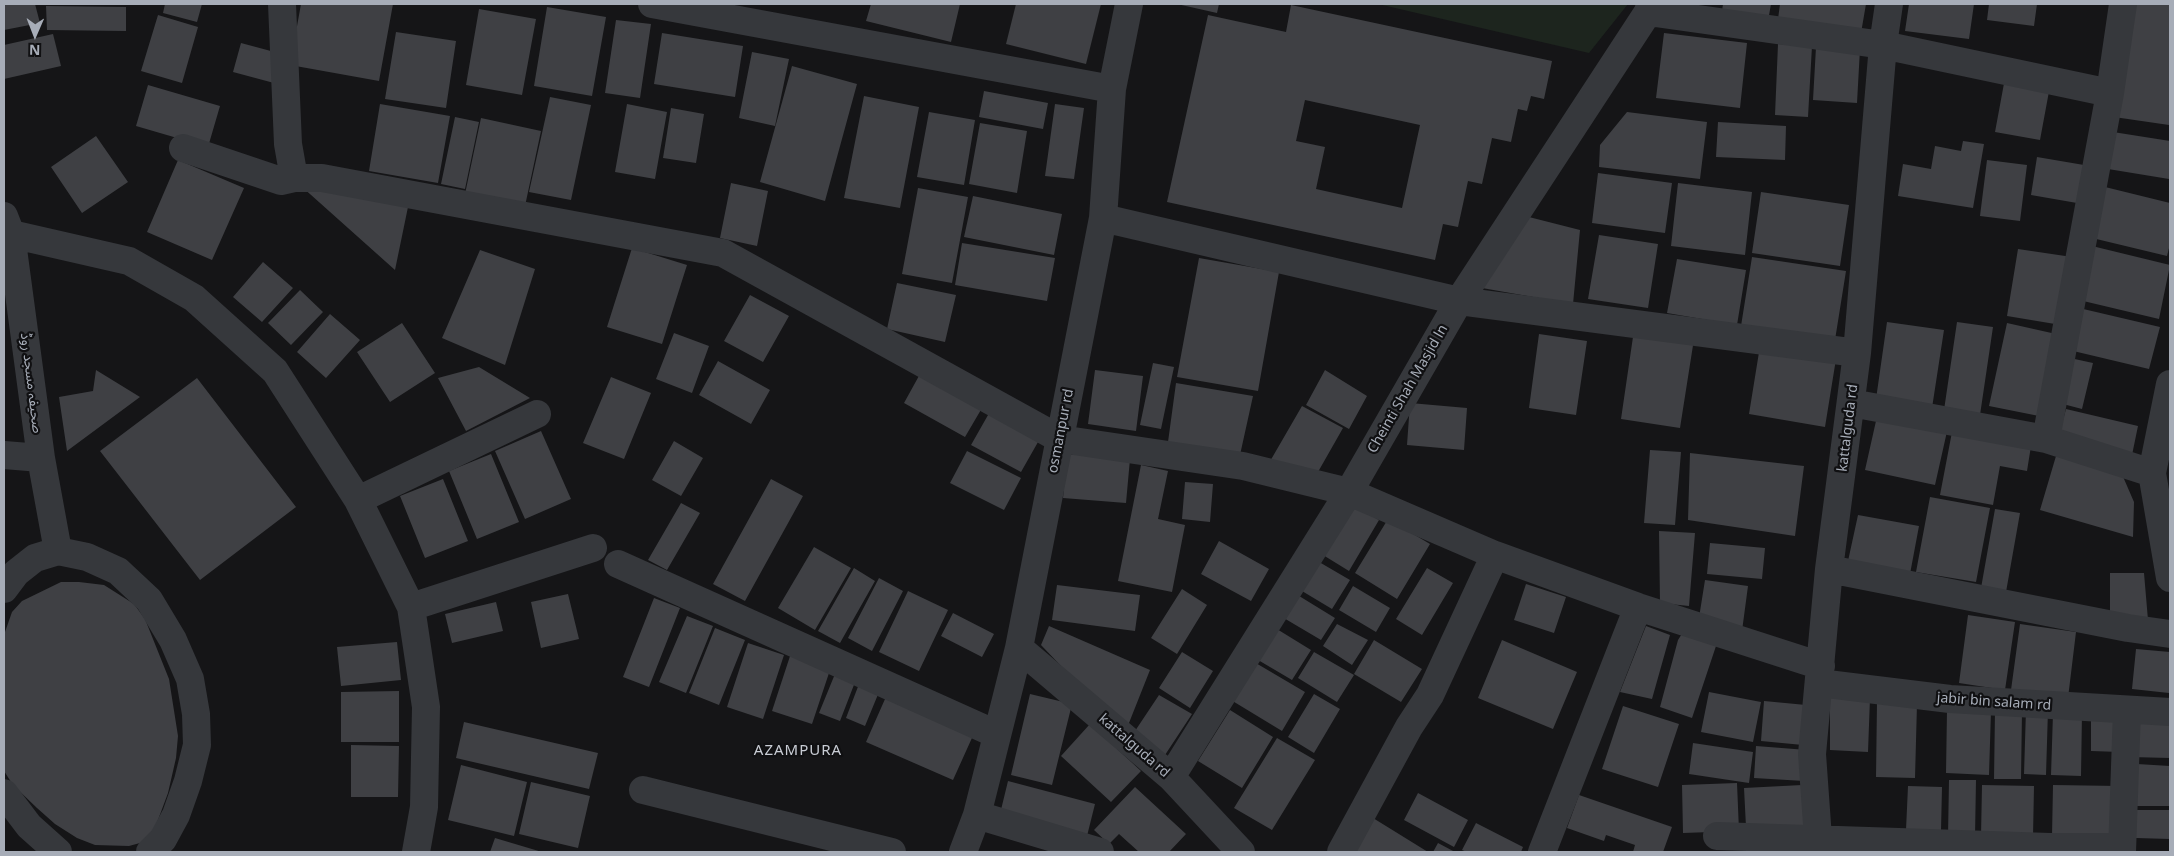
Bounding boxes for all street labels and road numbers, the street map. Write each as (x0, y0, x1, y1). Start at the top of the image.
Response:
street label: Cheinti Shah Masjid ln (1364, 322, 1452, 456)
street label: صحیفہ مسجد روڈ (16, 332, 46, 434)
street label: kattalguda rd (1834, 383, 1862, 473)
street label: osmanpur rd (1045, 387, 1077, 475)
street label: jabir bin salam rd (1936, 690, 2052, 714)
street label: kattalguda rd (1095, 711, 1173, 781)

